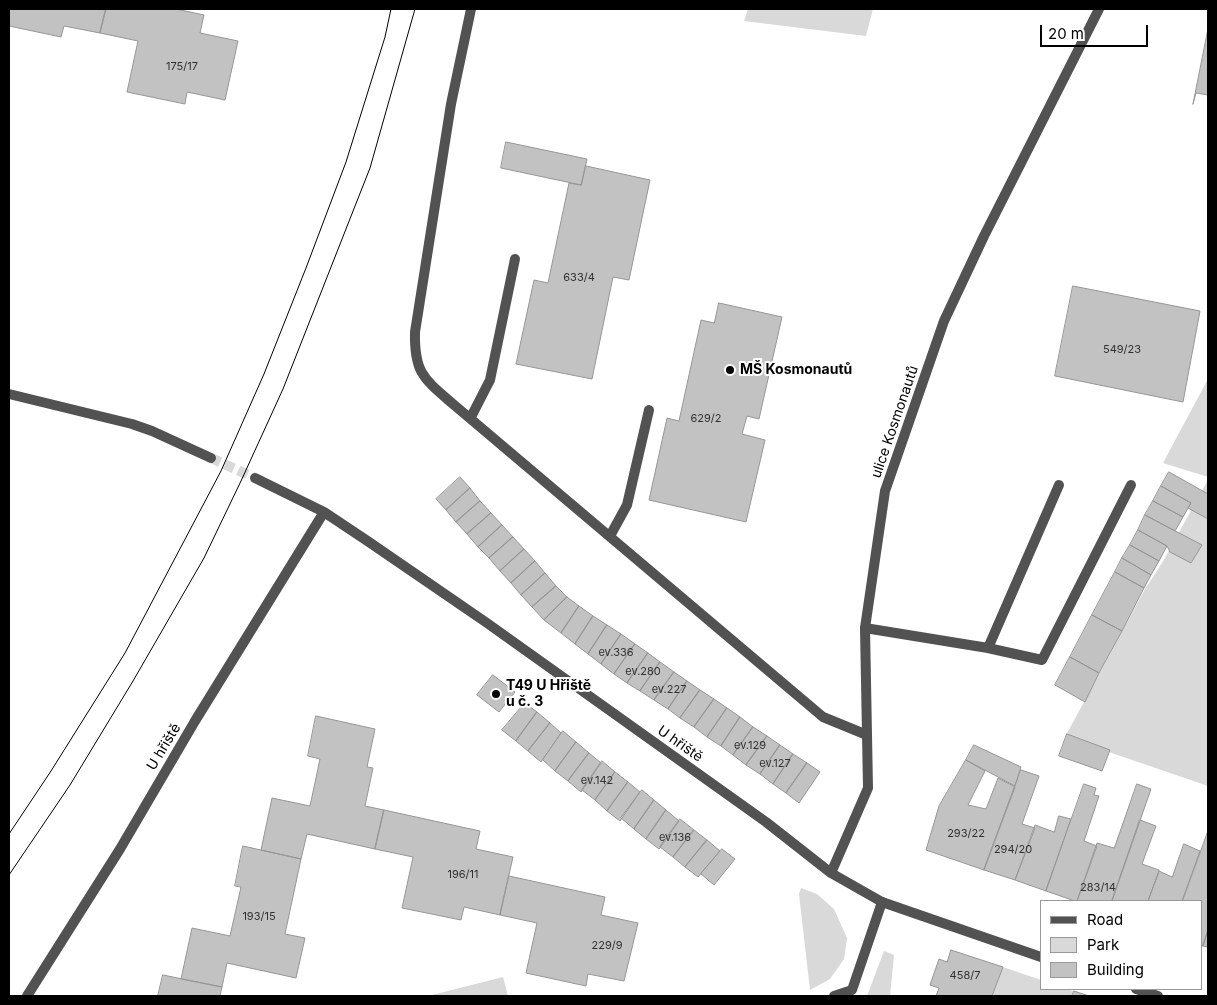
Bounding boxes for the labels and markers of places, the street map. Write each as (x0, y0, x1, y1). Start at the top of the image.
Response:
place label: MŠ Kosmonautů (740, 362, 852, 378)
marker: MŠ Kosmonautů (724, 364, 736, 376)
place label: T49 U Hřiště u č. 3 (506, 678, 591, 710)
marker: T49 U Hřiště u č. 3 (490, 688, 502, 700)

